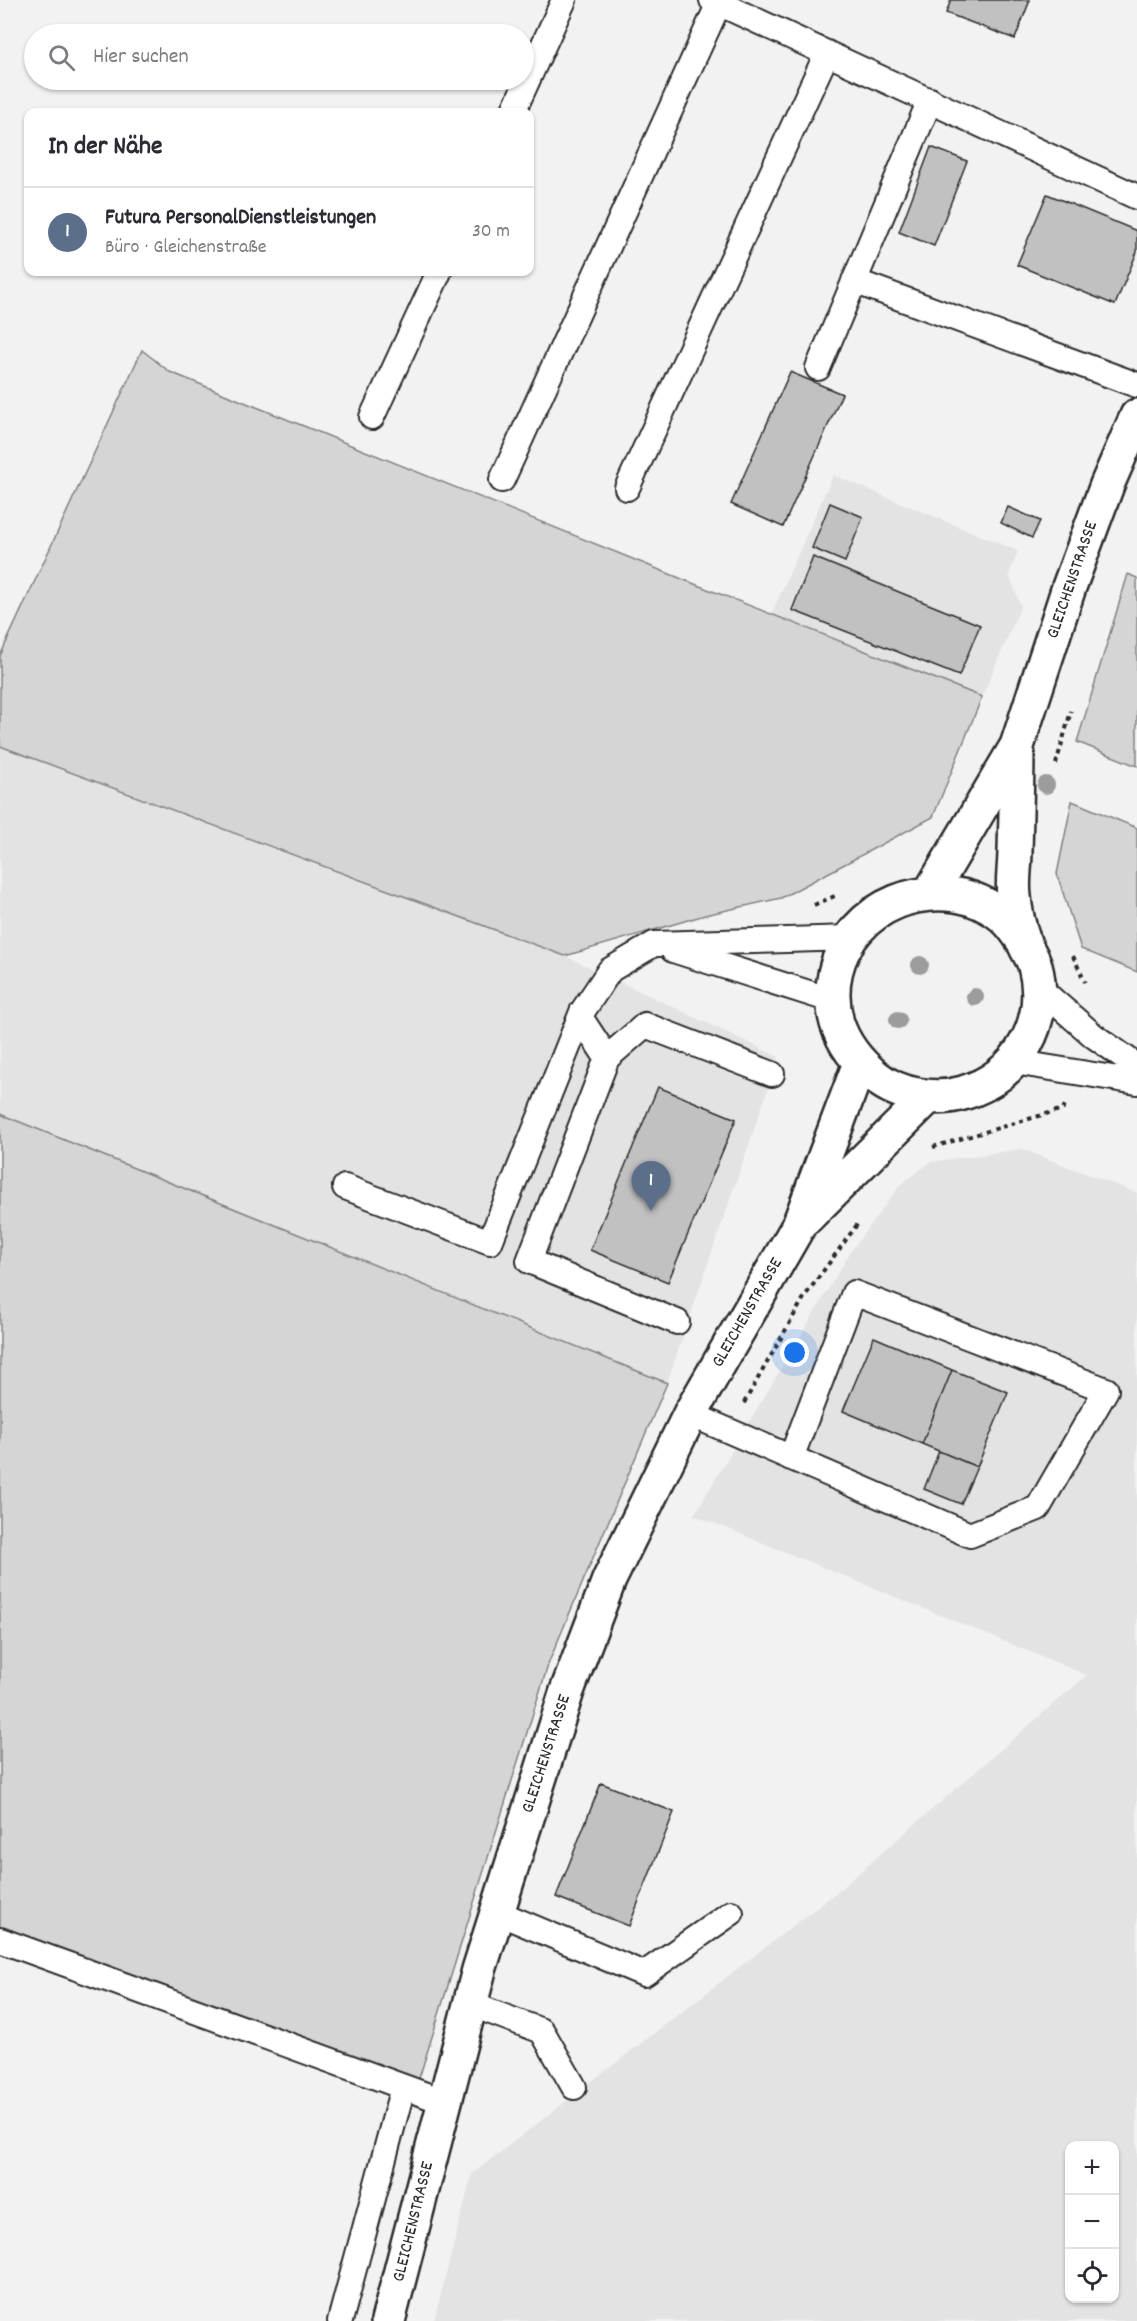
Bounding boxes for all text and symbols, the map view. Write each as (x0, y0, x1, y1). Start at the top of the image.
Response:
search box (24, 24, 534, 90)
icon: search (45, 41, 78, 74)
text: Hier suchen (93, 42, 189, 73)
text: In der Nähe (48, 129, 162, 166)
text: Futura PersonalDienstleistungen (105, 203, 376, 234)
text: 1 (65, 218, 70, 246)
text: 30 m (472, 218, 510, 246)
text: Büro · Gleichenstraße (105, 234, 267, 262)
street label: GLEICHENSTRASSE (1041, 518, 1105, 642)
pin: 1 (632, 1162, 670, 1211)
street label: GLEICHENSTRASSE (706, 1253, 790, 1373)
your location (780, 1338, 809, 1367)
street label: GLEICHENSTRASSE (516, 1692, 578, 1816)
map controls (1065, 2141, 1119, 2303)
button: + (1065, 2141, 1119, 2195)
street label: GLEICHENSTRASSE (387, 2159, 441, 2285)
button: − (1065, 2195, 1119, 2249)
button: locate (1065, 2249, 1119, 2303)

